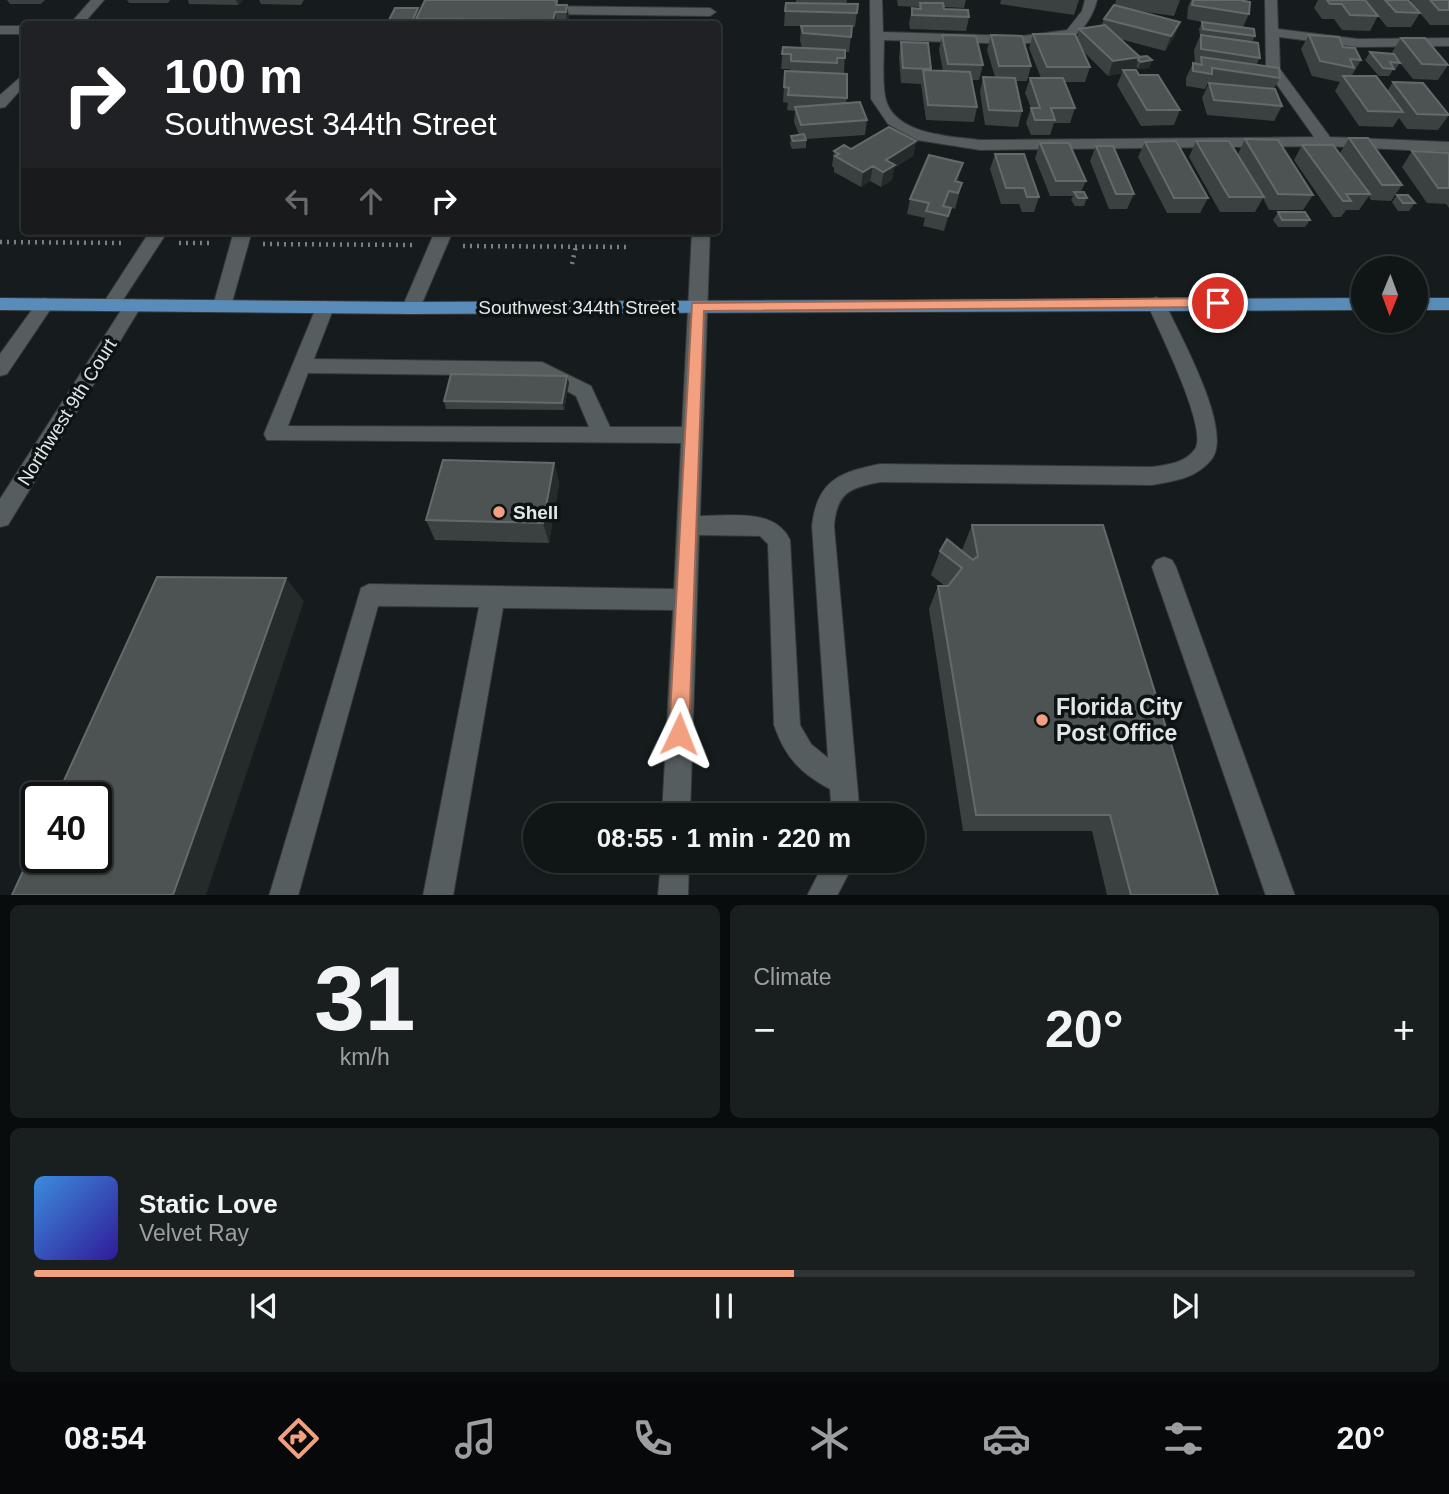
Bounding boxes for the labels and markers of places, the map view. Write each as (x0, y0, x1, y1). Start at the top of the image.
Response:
pin (1188, 273, 1248, 333)
place label: Shell (513, 502, 558, 523)
marker: Shell (491, 504, 507, 520)
place label: Florida City Post Office (1056, 694, 1183, 746)
marker: Florida City Post Office (1034, 712, 1050, 728)

